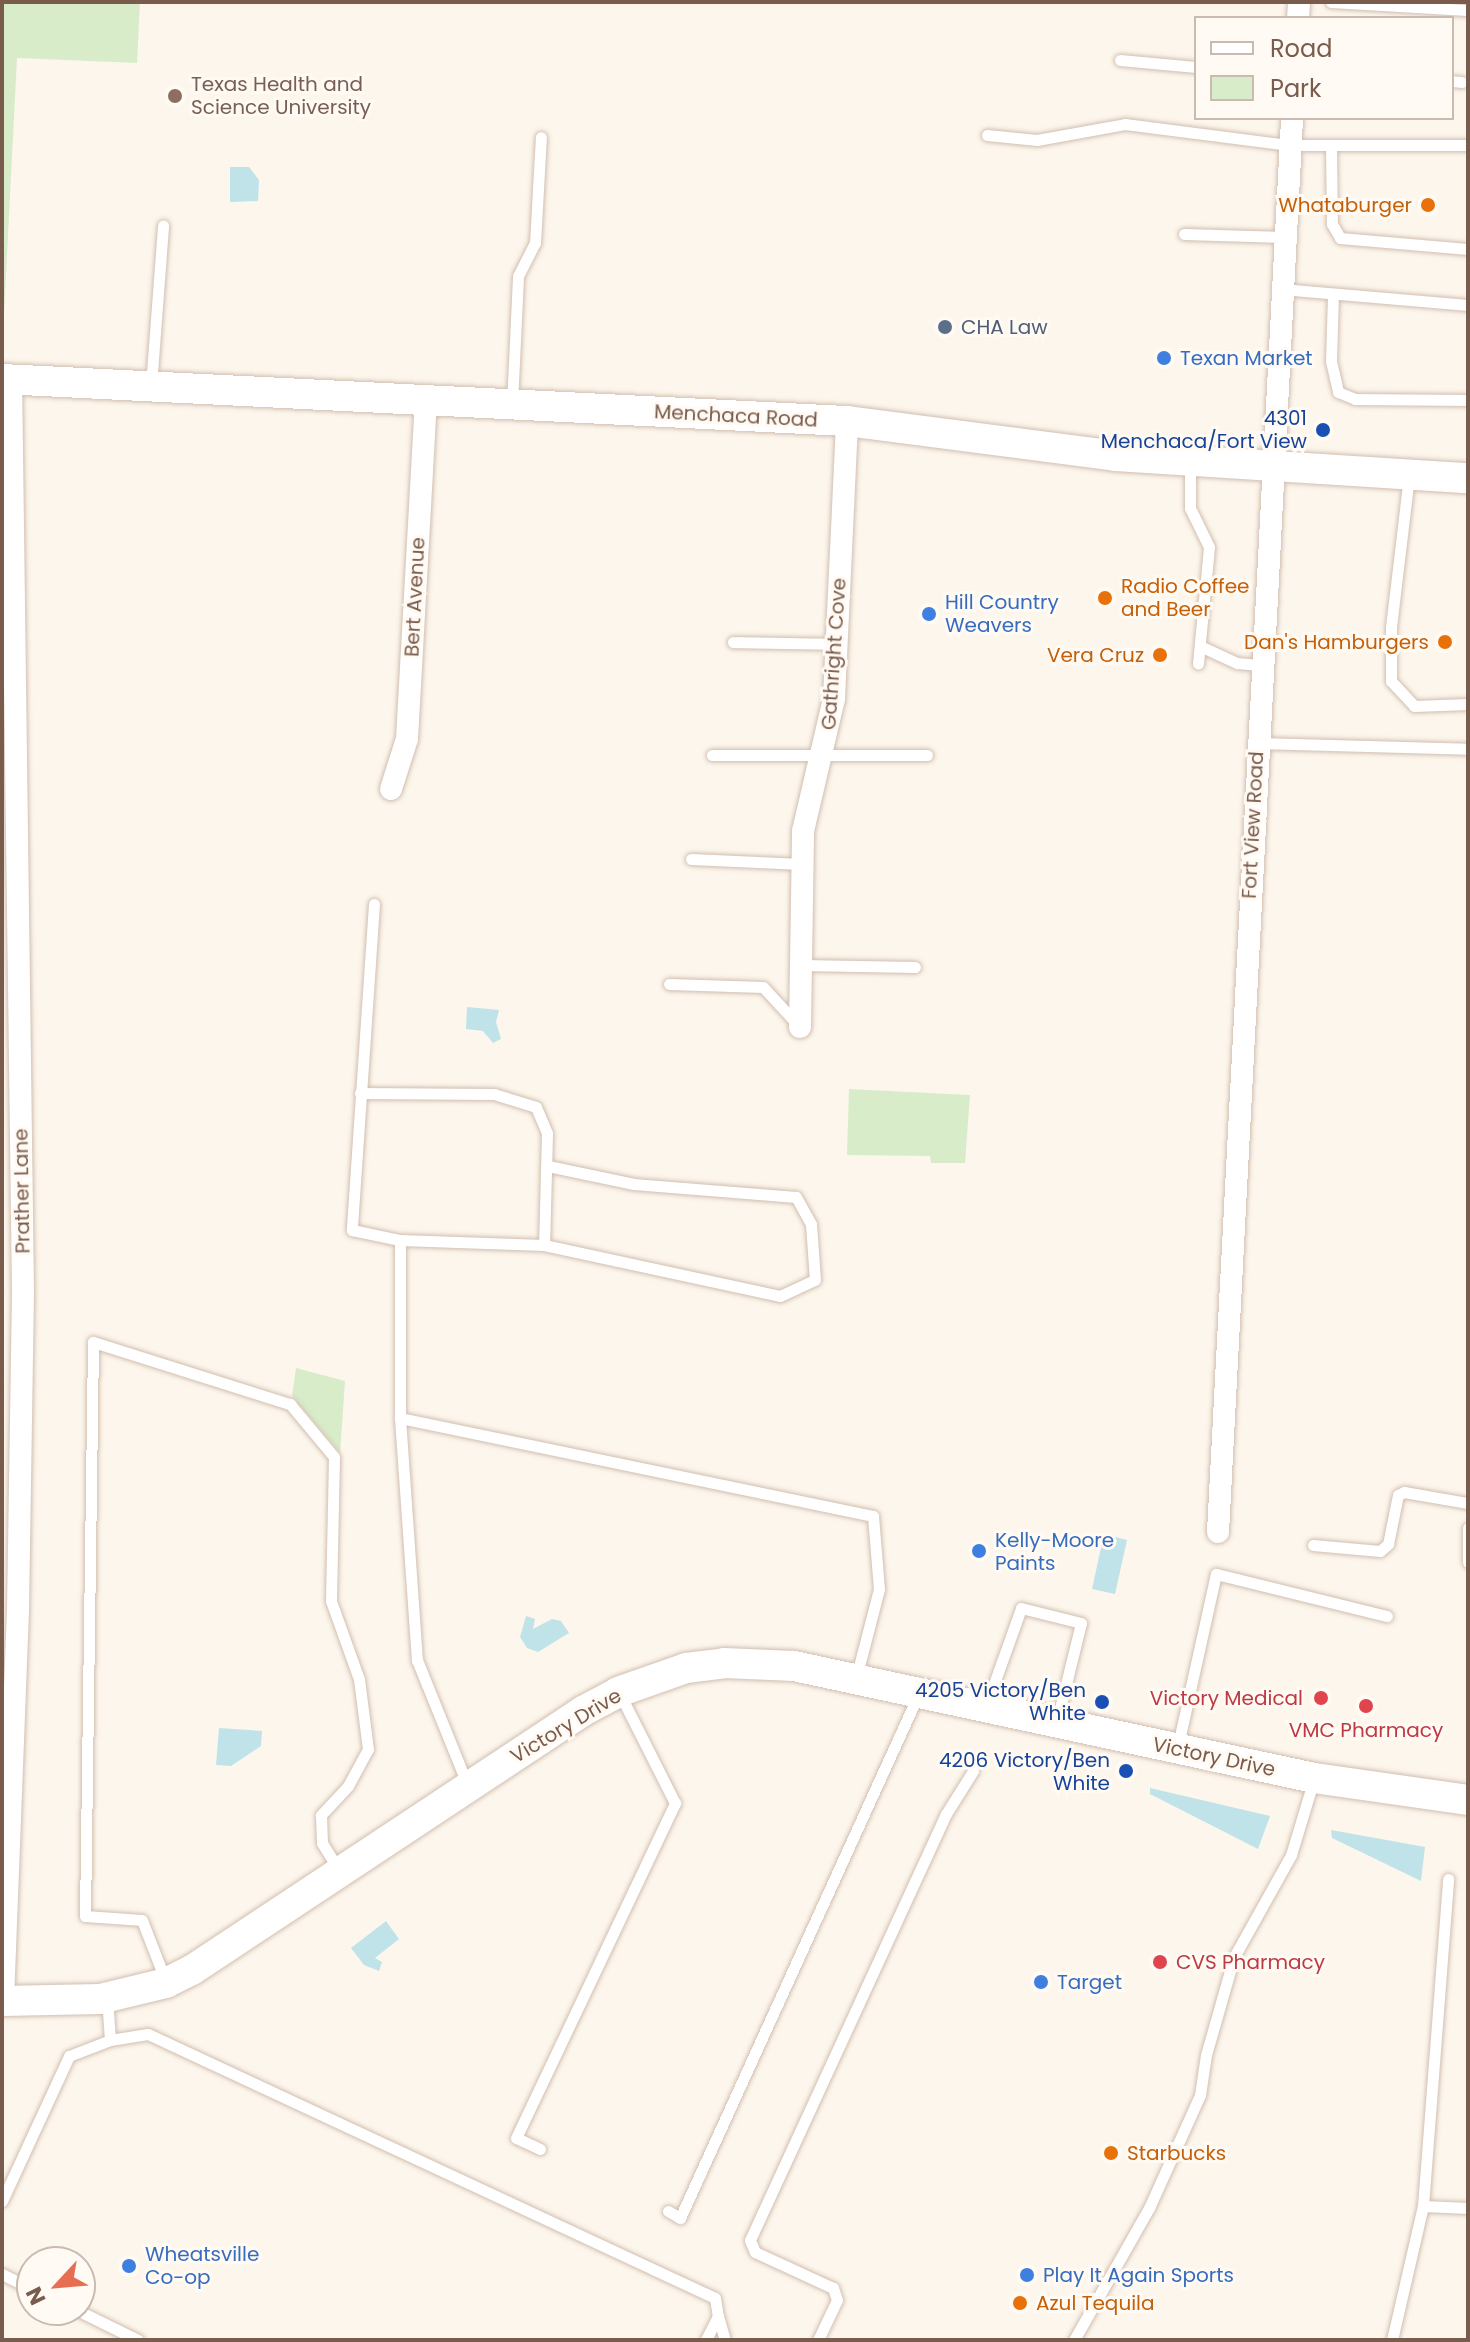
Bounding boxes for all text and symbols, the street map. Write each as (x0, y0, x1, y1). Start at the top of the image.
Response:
legend (1194, 16, 1454, 120)
text: Road (1270, 32, 1332, 65)
place label: Texas Health and Science University (191, 72, 371, 119)
text: Park (1270, 72, 1321, 105)
marker: Texas Health and Science University (166, 87, 184, 105)
place label: Whataburger (1278, 193, 1412, 217)
marker: Whataburger (1419, 196, 1437, 214)
place label: CHA Law (961, 315, 1048, 339)
marker: CHA Law (936, 318, 954, 336)
place label: Texan Market (1180, 346, 1313, 370)
marker: Texan Market (1155, 349, 1173, 367)
street label: Menchaca Road (654, 400, 818, 432)
place label: 4301 Menchaca/Fort View (1101, 406, 1307, 453)
marker: 4301 Menchaca/Fort View (1314, 421, 1332, 439)
street label: Bert Avenue (400, 537, 430, 657)
place label: Radio Coffee and Beer (1121, 574, 1249, 621)
street label: Gathright Cove (817, 577, 851, 731)
marker: Radio Coffee and Beer (1096, 589, 1114, 607)
place label: Hill Country Weavers (945, 590, 1059, 637)
marker: Hill Country Weavers (920, 605, 938, 623)
place label: Dan's Hamburgers (1244, 630, 1429, 654)
marker: Dan's Hamburgers (1436, 633, 1454, 651)
place label: Vera Cruz (1047, 643, 1144, 667)
marker: Vera Cruz (1151, 646, 1169, 664)
street label: Fort View Road (1237, 751, 1269, 899)
street label: Prather Lane (9, 1128, 35, 1254)
place label: Kelly-Moore Paints (995, 1528, 1114, 1575)
marker: Kelly-Moore Paints (970, 1542, 988, 1560)
place label: 4205 Victory/Ben White (915, 1678, 1086, 1725)
street label: Victory Drive (506, 1684, 626, 1768)
place label: Victory Medical (1150, 1686, 1303, 1710)
marker: Victory Medical (1310, 1687, 1332, 1709)
marker: 4205 Victory/Ben White (1093, 1693, 1111, 1711)
marker: VMC Pharmacy (1357, 1697, 1375, 1715)
place label: VMC Pharmacy (1289, 1718, 1443, 1742)
street label: Victory Drive (1150, 1732, 1278, 1782)
place label: 4206 Victory/Ben White (939, 1748, 1110, 1795)
marker: 4206 Victory/Ben White (1117, 1762, 1135, 1780)
place label: CVS Pharmacy (1176, 1950, 1325, 1974)
marker: CVS Pharmacy (1151, 1953, 1169, 1971)
place label: Target (1057, 1970, 1122, 1994)
marker: Target (1032, 1973, 1050, 1991)
place label: Starbucks (1127, 2141, 1226, 2165)
marker: Starbucks (1102, 2144, 1120, 2162)
place label: Wheatsville Co-op (145, 2242, 259, 2289)
north arrow (16, 2246, 96, 2326)
marker: Wheatsville Co-op (120, 2257, 138, 2275)
place label: Play It Again Sports (1043, 2263, 1234, 2287)
marker: Play It Again Sports (1018, 2266, 1036, 2284)
text: N (18, 2282, 53, 2310)
place label: Azul Tequila (1036, 2291, 1155, 2315)
marker: Azul Tequila (1011, 2294, 1029, 2312)

